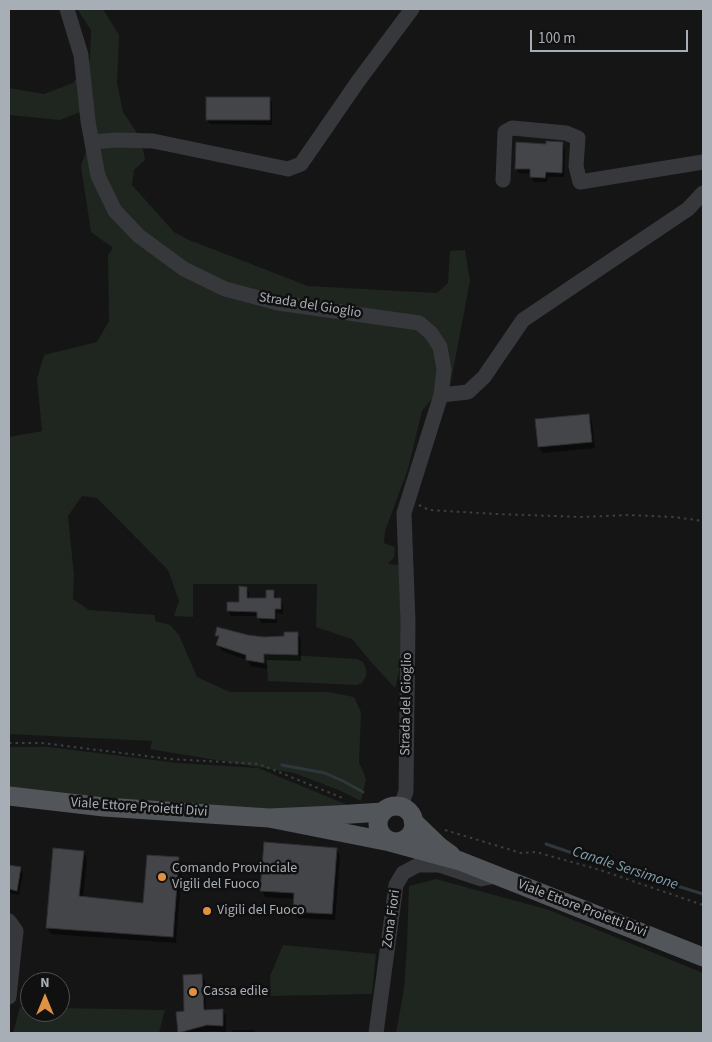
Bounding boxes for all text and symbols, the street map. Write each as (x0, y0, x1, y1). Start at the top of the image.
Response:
scale bar (532, 20, 690, 52)
text: 100 m (538, 28, 576, 49)
street label: Strada del Gioglio (258, 290, 362, 322)
street label: Strada del Gioglio (398, 652, 416, 756)
street label: Viale Ettore Proietti Divi (70, 795, 208, 821)
water label: Canale Sersimone (570, 843, 680, 895)
place label: Comando Provinciale Vigili del Fuoco (172, 861, 297, 894)
marker: Comando Provinciale Vigili del Fuoco (156, 871, 168, 883)
street label: Viale Ettore Proietti Divi (515, 877, 649, 941)
street label: Zona Fiori (380, 889, 404, 949)
place label: Vigili del Fuoco (217, 903, 305, 919)
marker: Vigili del Fuoco (201, 905, 213, 917)
north arrow (20, 972, 70, 1022)
text: N (40, 973, 50, 993)
place label: Cassa edile (203, 984, 268, 1000)
marker: Cassa edile (187, 986, 199, 998)

